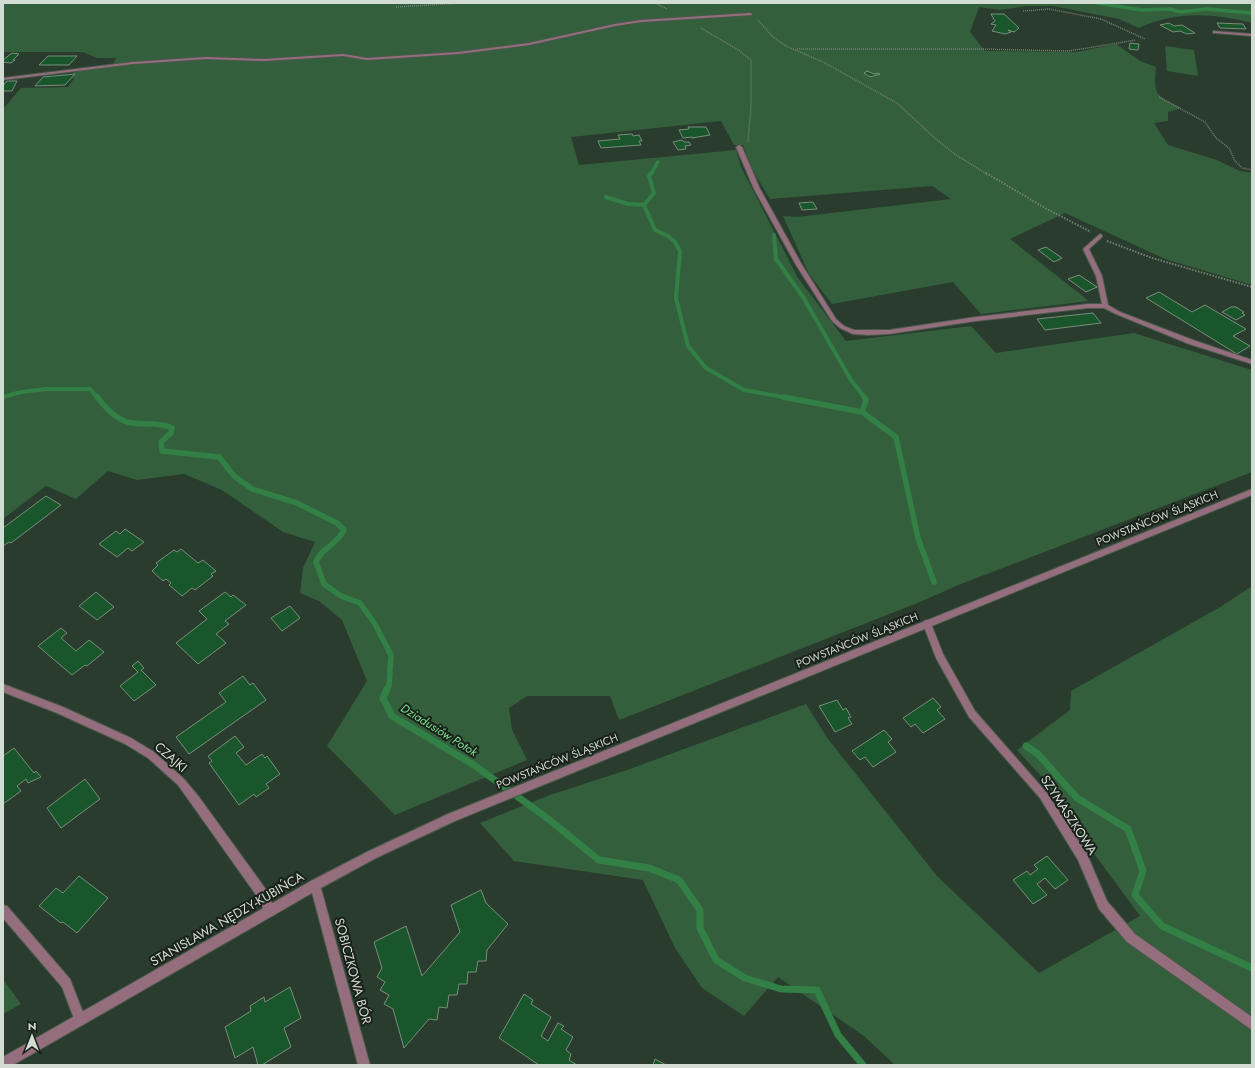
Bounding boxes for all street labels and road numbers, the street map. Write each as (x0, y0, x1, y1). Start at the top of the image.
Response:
street label: POWSTAŃCÓW ŚLĄSKICH (1094, 486, 1220, 550)
street label: POWSTAŃCÓW ŚLĄSKICH (794, 608, 920, 672)
street label: POWSTAŃCÓW ŚLĄSKICH (494, 729, 620, 793)
street label: CZAJKI (150, 737, 192, 777)
street label: SZYMASZKOWA (1036, 771, 1102, 859)
street label: STANISŁAWA NĘDZY-KUBIŃCA (147, 867, 308, 971)
street label: SOBICZKOWA BÓR (330, 916, 376, 1027)

